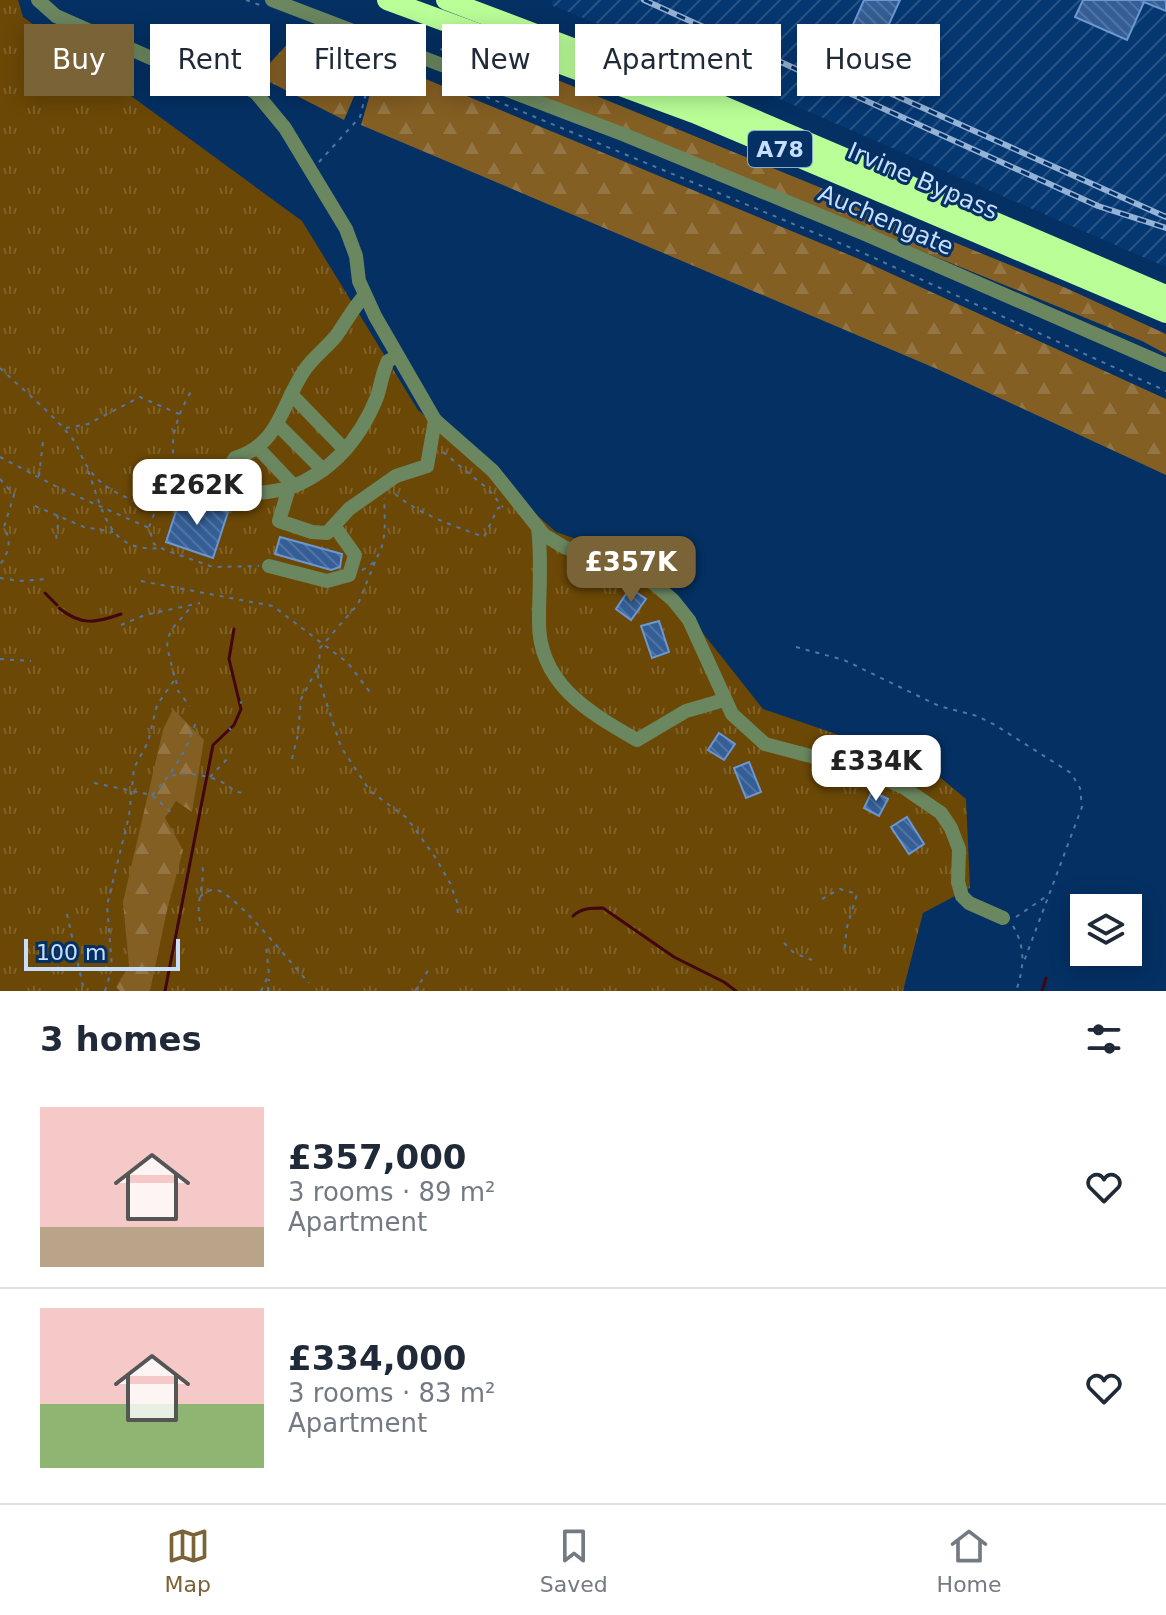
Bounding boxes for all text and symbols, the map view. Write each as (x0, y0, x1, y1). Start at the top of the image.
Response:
chip: Buy (24, 24, 134, 96)
chip: Rent (150, 24, 270, 96)
chip: Filters (286, 24, 426, 96)
chip: New (442, 24, 559, 96)
chip: Apartment (575, 24, 781, 96)
chip: House (797, 24, 940, 96)
road number: A78 (748, 131, 812, 167)
street label: Irvine Bypass (843, 137, 1003, 225)
street label: Auchengate (814, 179, 958, 261)
pin: £262K (141, 459, 253, 527)
text: £262K (151, 470, 243, 500)
pin: £357K (575, 536, 687, 604)
text: £357K (585, 547, 677, 577)
pin: £334K (820, 735, 932, 803)
text: £334K (830, 746, 922, 776)
map controls (1070, 894, 1142, 966)
button: layers (1070, 894, 1142, 966)
scale bar (24, 935, 180, 971)
text: 100 m (36, 940, 106, 965)
icon: filters (1082, 1017, 1126, 1061)
text: 3 homes (40, 1019, 202, 1059)
text: £357,000 (288, 1137, 467, 1177)
icon: home (104, 1139, 200, 1235)
icon: heart (1082, 1165, 1126, 1209)
text: 3 rooms · 89 m² (288, 1177, 496, 1207)
text: Apartment (288, 1207, 427, 1237)
text: £334,000 (288, 1338, 467, 1378)
icon: home (104, 1340, 200, 1436)
icon: heart (1082, 1366, 1126, 1410)
text: 3 rooms · 83 m² (288, 1378, 496, 1408)
text: Apartment (288, 1408, 427, 1438)
tab: Map (164, 1524, 211, 1597)
tab: Saved (540, 1524, 608, 1597)
tab: Home (937, 1524, 1002, 1597)

